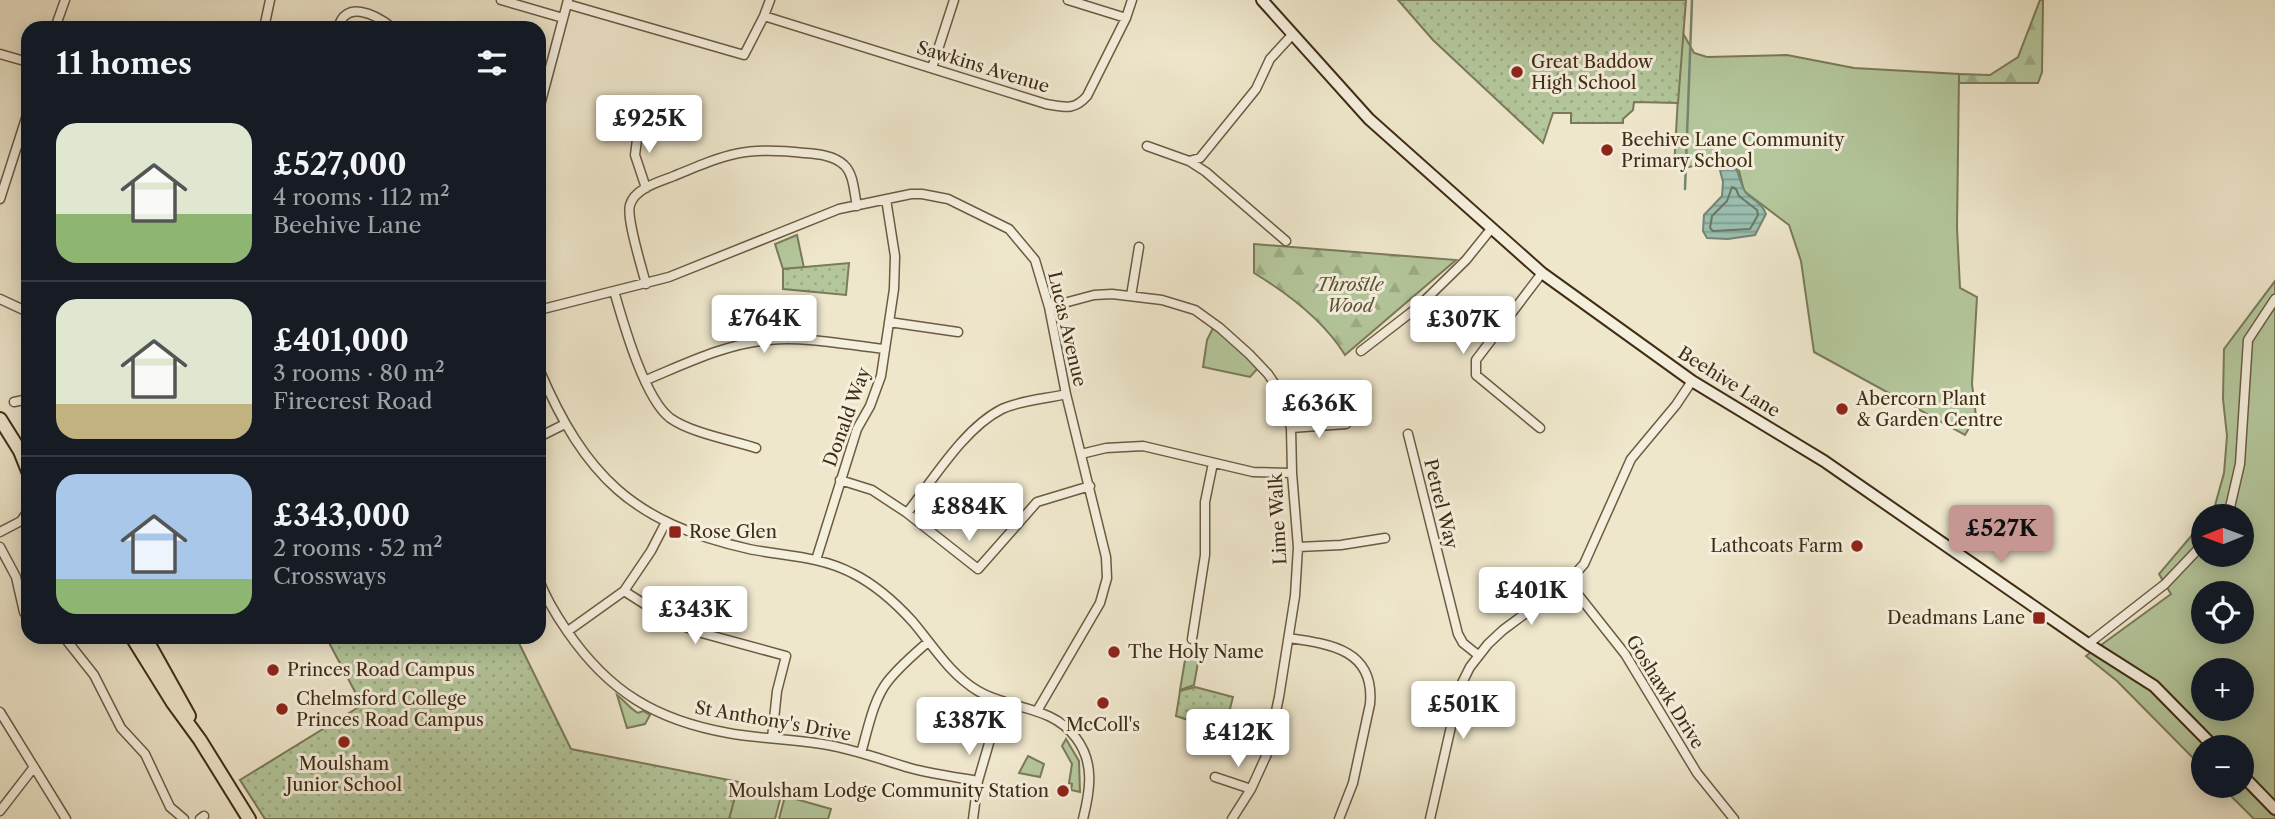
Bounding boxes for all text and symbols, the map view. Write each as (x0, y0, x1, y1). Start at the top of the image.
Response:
street label: Sawkins Avenue (914, 36, 1052, 98)
icon: filters (473, 44, 511, 82)
text: 11 homes (56, 45, 192, 82)
place label: Great Baddow High School (1531, 51, 1654, 94)
marker: Great Baddow High School (1509, 64, 1525, 80)
pin: £925K (600, 96, 698, 155)
text: £925K (612, 104, 686, 132)
place label: Beehive Lane Community Primary School (1621, 129, 1845, 172)
marker: Beehive Lane Community Primary School (1599, 142, 1615, 158)
text: £527,000 (273, 146, 407, 183)
icon: home (112, 151, 196, 235)
text: 4 rooms · 112 m² (273, 183, 450, 211)
text: Beehive Lane (273, 211, 421, 239)
street label: Lucas Avenue (1043, 269, 1091, 389)
park label: Throstle Wood (1317, 274, 1385, 317)
pin: £764K (715, 296, 813, 355)
pin: £307K (1414, 296, 1512, 356)
text: £764K (728, 304, 800, 332)
text: £307K (1426, 305, 1500, 333)
text: £401,000 (273, 322, 409, 359)
icon: home (112, 327, 196, 411)
street label: Beehive Lane (1674, 342, 1784, 422)
text: 3 rooms · 80 m² (273, 359, 445, 387)
street label: Donald Way (819, 363, 875, 470)
pin: £636K (1270, 380, 1368, 440)
text: Firecrest Road (273, 387, 433, 415)
place label: Abercorn Plant & Garden Centre (1855, 388, 2003, 431)
text: £636K (1282, 389, 1356, 417)
marker: Abercorn Plant & Garden Centre (1834, 401, 1850, 417)
street label: Petrel Way (1419, 457, 1463, 552)
street label: Lime Walk (1265, 471, 1291, 565)
pin: £884K (920, 484, 1018, 543)
text: £884K (931, 492, 1007, 520)
text: £343,000 (273, 497, 410, 534)
icon: home (112, 502, 196, 586)
north arrow (2191, 504, 2254, 567)
map controls (2191, 504, 2254, 798)
pin: £527K (1952, 505, 2050, 565)
text: £527K (1965, 514, 2037, 542)
place label: Rose Glen (689, 521, 777, 543)
marker: Rose Glen (667, 524, 683, 540)
text: 2 rooms · 52 m² (273, 534, 443, 562)
place label: Lathcoats Farm (1710, 535, 1843, 557)
marker: Lathcoats Farm (1849, 538, 1865, 554)
text: Crossways (273, 562, 386, 590)
pin: £401K (1482, 568, 1580, 627)
text: £401K (1495, 576, 1567, 604)
button: locate (2191, 581, 2254, 644)
pin: £343K (646, 586, 744, 646)
text: £343K (658, 595, 732, 623)
place label: Deadmans Lane (1887, 607, 2025, 629)
marker: Deadmans Lane (2031, 610, 2047, 626)
street label: Goshawk Drive (1621, 631, 1709, 753)
place label: The Holy Name (1128, 641, 1264, 663)
marker: The Holy Name (1106, 644, 1122, 660)
button: + (2191, 658, 2254, 721)
place label: Princes Road Campus (287, 659, 475, 681)
marker: Princes Road Campus (265, 662, 281, 678)
pin: £501K (1414, 682, 1512, 741)
place label: Chelmsford College Princes Road Campus (296, 688, 484, 731)
text: £501K (1427, 690, 1499, 718)
marker: McColl's (1095, 695, 1111, 711)
street label: St Anthony's Drive (693, 696, 853, 746)
pin: £387K (920, 698, 1018, 757)
marker: Chelmsford College Princes Road Campus (274, 701, 290, 717)
text: £387K (933, 706, 1006, 734)
pin: £412K (1189, 710, 1287, 769)
place label: McColl's (1066, 714, 1140, 736)
text: £412K (1202, 718, 1274, 746)
marker: Moulsham Junior School (336, 734, 352, 750)
button: − (2191, 735, 2254, 798)
place label: Moulsham Junior School (283, 753, 402, 796)
place label: Moulsham Lodge Community Station (728, 780, 1049, 802)
marker: Moulsham Lodge Community Station (1055, 783, 1071, 799)

